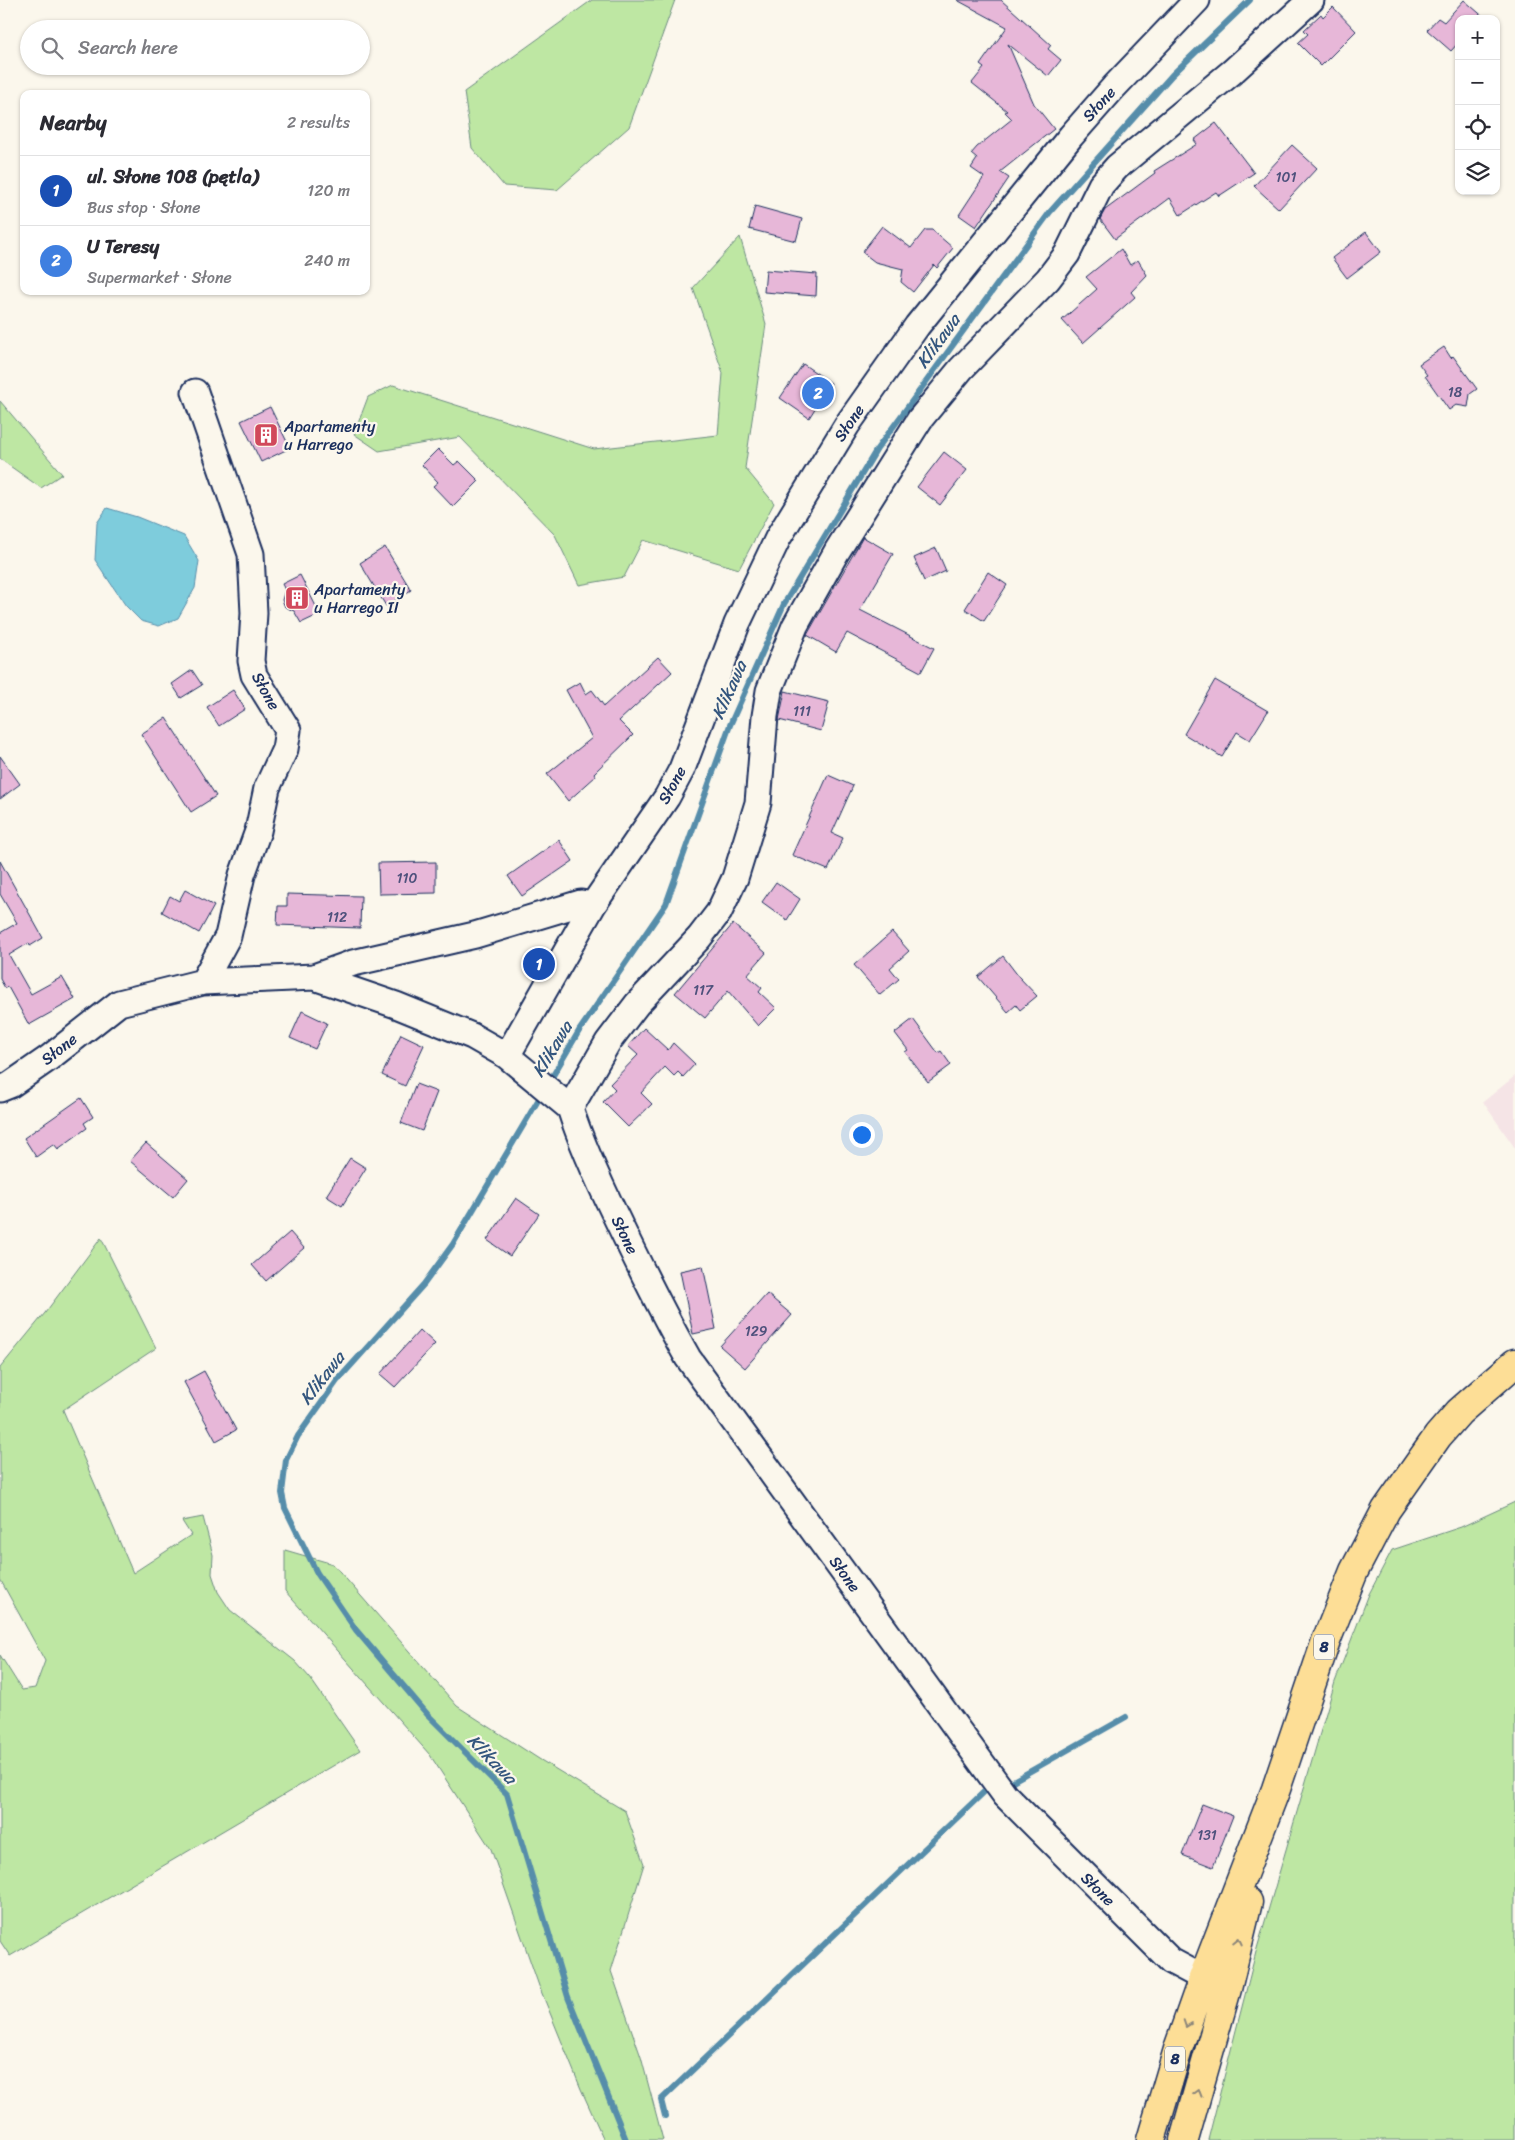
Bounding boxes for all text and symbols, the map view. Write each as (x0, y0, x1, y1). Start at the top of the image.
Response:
map controls (1455, 15, 1500, 195)
button: + (1455, 15, 1500, 60)
search box (20, 20, 370, 75)
text: Search here (78, 31, 178, 64)
icon: search (38, 34, 66, 62)
button: − (1455, 60, 1500, 105)
street label: Słone (1075, 79, 1123, 129)
text: Nearby (40, 104, 106, 142)
button: locate (1455, 105, 1500, 150)
text: 2 results (287, 108, 350, 137)
button: layers (1455, 150, 1500, 195)
text: ul. Słone 108 (pętla) (87, 160, 258, 193)
house number: 101 (1276, 165, 1296, 190)
text: 1 (53, 176, 59, 205)
text: 120 m (307, 176, 350, 205)
text: Bus stop · Słone (87, 193, 200, 222)
text: U Teresy (87, 230, 159, 263)
text: 2 (51, 246, 61, 275)
text: 240 m (304, 246, 350, 275)
text: Supermarket · Słone (87, 263, 232, 292)
water label: Klikawa (907, 305, 970, 375)
pin: 2 (802, 374, 834, 412)
house number: 18 (1448, 380, 1463, 405)
street label: Słone (826, 398, 872, 448)
place label: Apartamenty u Harrego (283, 412, 376, 459)
building icon: Apartamenty u Harrego (253, 422, 279, 448)
place label: Apartamenty u Harrego II (313, 575, 406, 622)
building icon: Apartamenty u Harrego II (284, 585, 310, 611)
water label: Klikawa (702, 654, 757, 724)
street label: Słone (244, 666, 288, 716)
house number: 111 (793, 699, 811, 724)
street label: Słone (650, 760, 694, 810)
house number: 110 (397, 866, 418, 891)
house number: 112 (327, 905, 347, 930)
pin: 1 (523, 945, 555, 983)
house number: 117 (693, 978, 714, 1003)
water label: Klikawa (523, 1013, 582, 1083)
street label: Słone (34, 1025, 84, 1073)
your location (849, 1122, 875, 1148)
street label: Słone (603, 1211, 647, 1259)
house number: 129 (745, 1319, 768, 1344)
water label: Klikawa (291, 1343, 355, 1412)
street label: Słone (821, 1549, 869, 1599)
road number: 8 (1314, 1634, 1334, 1660)
water label: Klikawa (459, 1726, 526, 1794)
house number: 131 (1197, 1823, 1217, 1848)
street label: Słone (1074, 1865, 1122, 1913)
one-way arrow (1232, 1937, 1243, 1946)
one-way arrow (1182, 2020, 1192, 2028)
road number: 8 (1165, 2046, 1185, 2072)
one-way arrow (1192, 2089, 1202, 2098)

